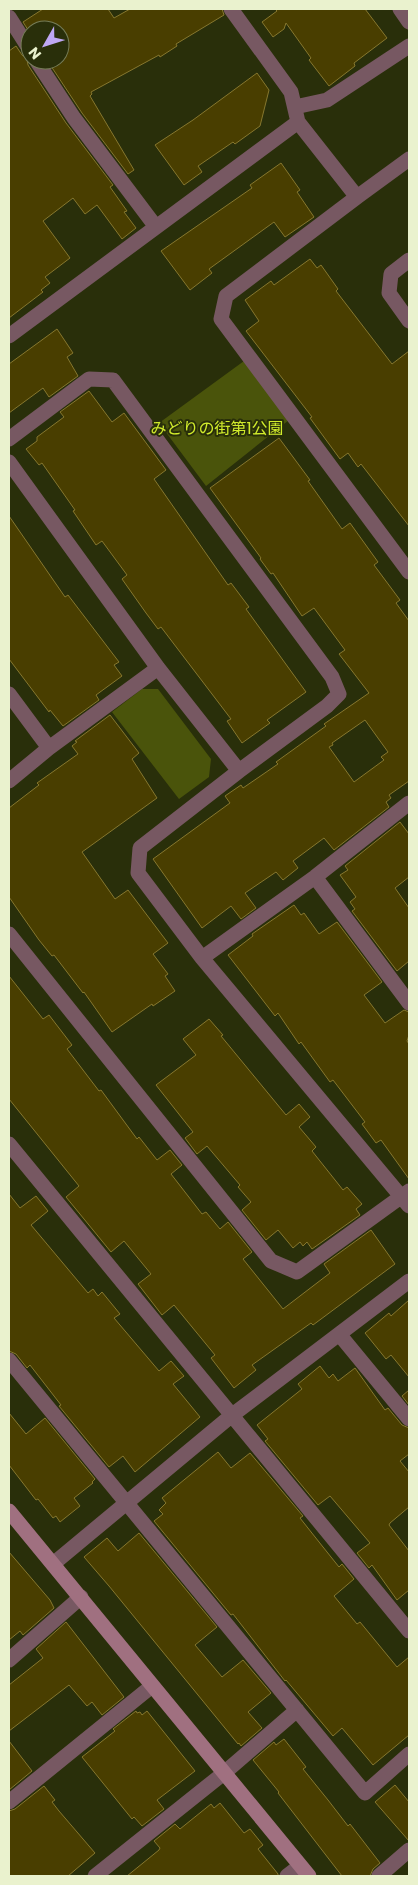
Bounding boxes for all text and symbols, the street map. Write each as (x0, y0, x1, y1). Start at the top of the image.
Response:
north arrow (20, 20, 70, 70)
text: N (24, 43, 46, 64)
park label: みどりの街第1公園 (150, 417, 284, 440)

